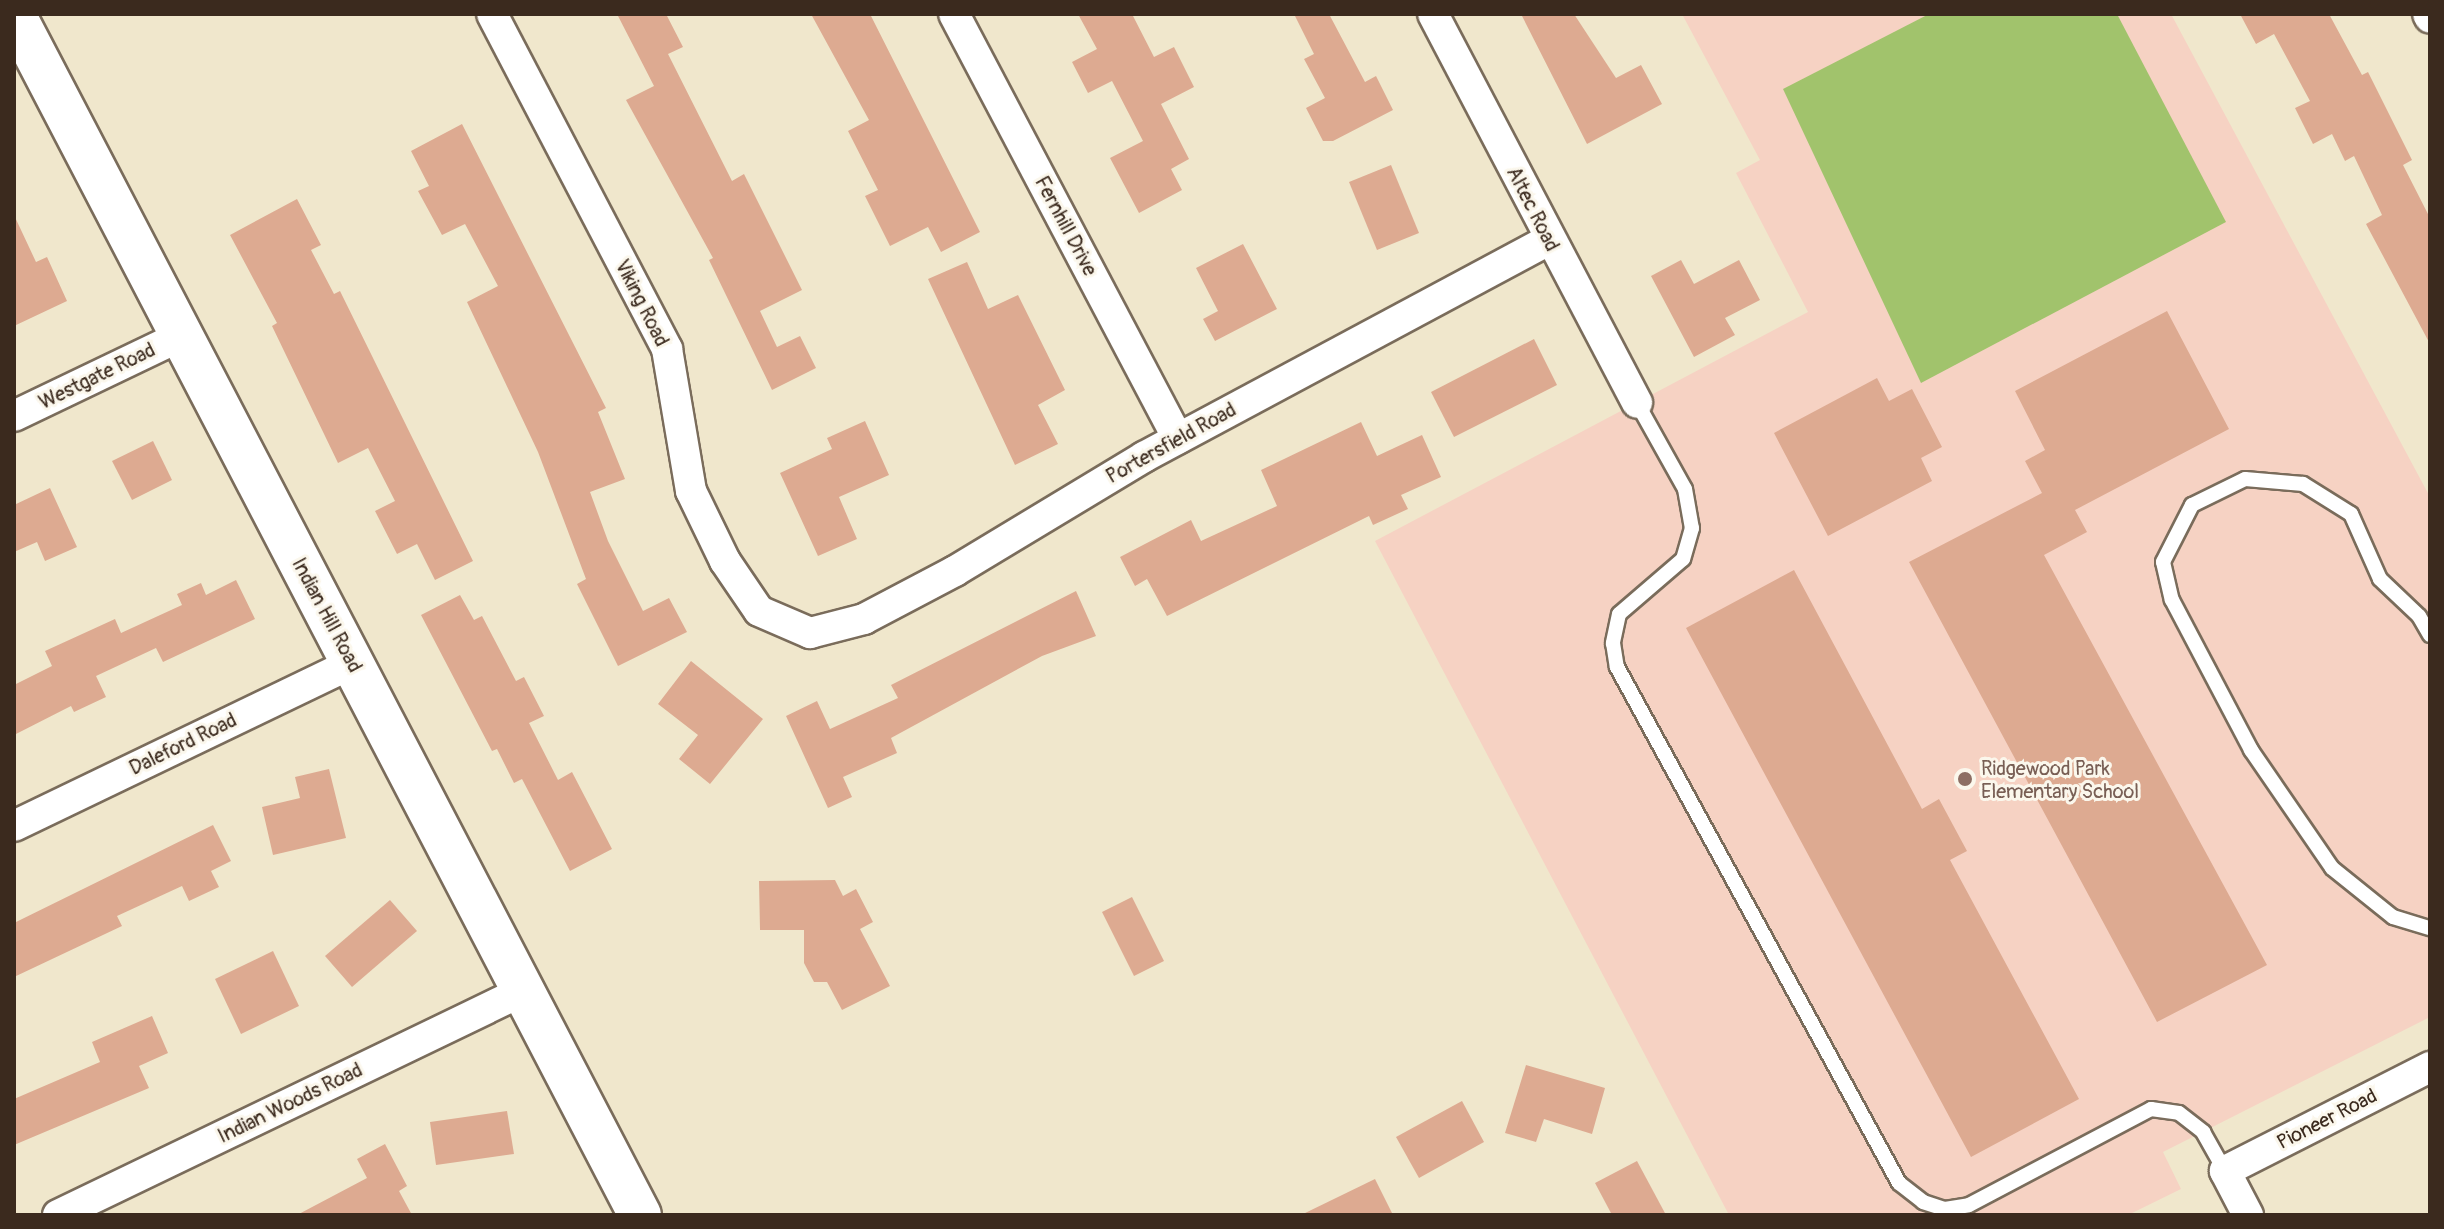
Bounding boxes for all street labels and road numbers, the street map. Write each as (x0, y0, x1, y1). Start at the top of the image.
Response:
street label: Altec Road (1502, 163, 1564, 255)
street label: Fernhill Drive (1030, 172, 1102, 280)
street label: Viking Road (610, 256, 674, 350)
street label: Westgate Road (35, 338, 159, 414)
street label: Portersfield Road (1102, 397, 1240, 489)
street label: Indian Hill Road (287, 554, 367, 676)
street label: Daleford Road (125, 708, 241, 780)
street label: Indian Woods Road (214, 1058, 366, 1148)
street label: Pioneer Road (2273, 1084, 2381, 1154)

